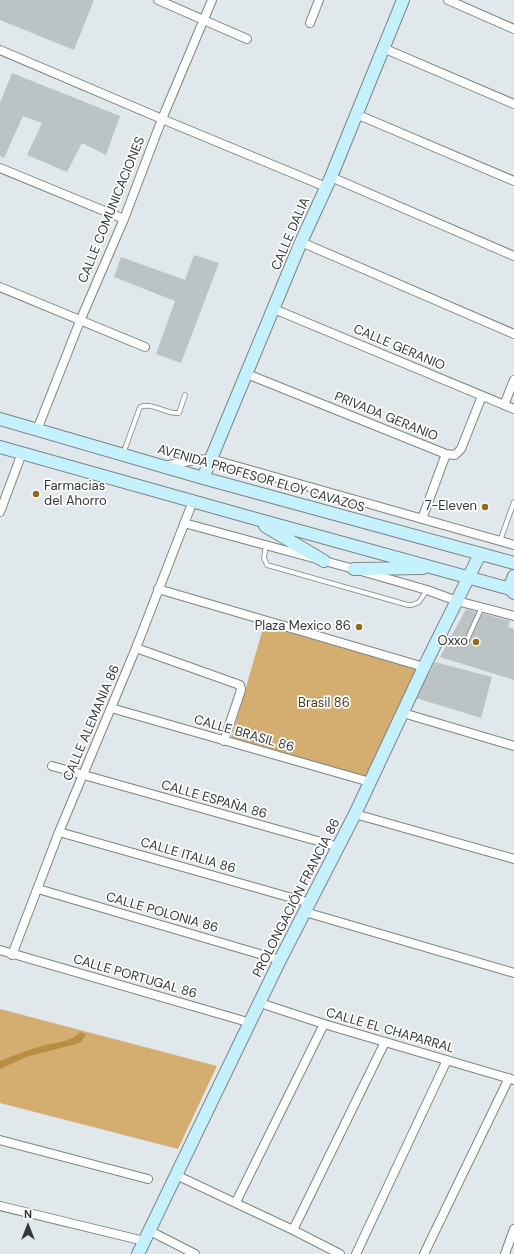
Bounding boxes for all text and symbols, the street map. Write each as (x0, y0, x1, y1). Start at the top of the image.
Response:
street label: CALLE COMUNICACIONES (75, 134, 149, 286)
street label: CALLE DALIA (269, 195, 313, 273)
street label: CALLE GERANIO (351, 322, 447, 374)
street label: PRIVADA GERANIO (332, 389, 440, 445)
street label: AVENIDA PROFESOR ELOY CAVAZOS (156, 442, 366, 516)
place label: Farmacias del Ahorro (44, 479, 107, 510)
marker: Farmacias del Ahorro (31, 489, 41, 499)
place label: 7-Eleven (425, 499, 477, 515)
marker: 7-Eleven (480, 502, 490, 512)
place label: Plaza Mexico 86 (255, 619, 351, 635)
marker: Plaza Mexico 86 (354, 622, 364, 632)
place label: Oxxo (438, 634, 468, 650)
marker: Oxxo (471, 637, 481, 647)
street label: CALLE ALEMANIA 86 (60, 663, 124, 783)
park label: Brasil 86 (298, 696, 350, 712)
street label: CALLE BRASIL 86 (192, 712, 296, 756)
street label: CALLE ESPAÑA 86 (159, 777, 269, 823)
street label: PROLONGACIÓN FRANCIA 86 (250, 816, 344, 980)
street label: CALLE ITALIA 86 (139, 835, 237, 877)
street label: CALLE POLONIA 86 (104, 890, 220, 936)
street label: CALLE PORTUGAL 86 (71, 952, 199, 1002)
street label: CALLE EL CHAPARRAL (324, 1005, 456, 1057)
north arrow (8, 1206, 48, 1246)
text: N (24, 1207, 32, 1221)

